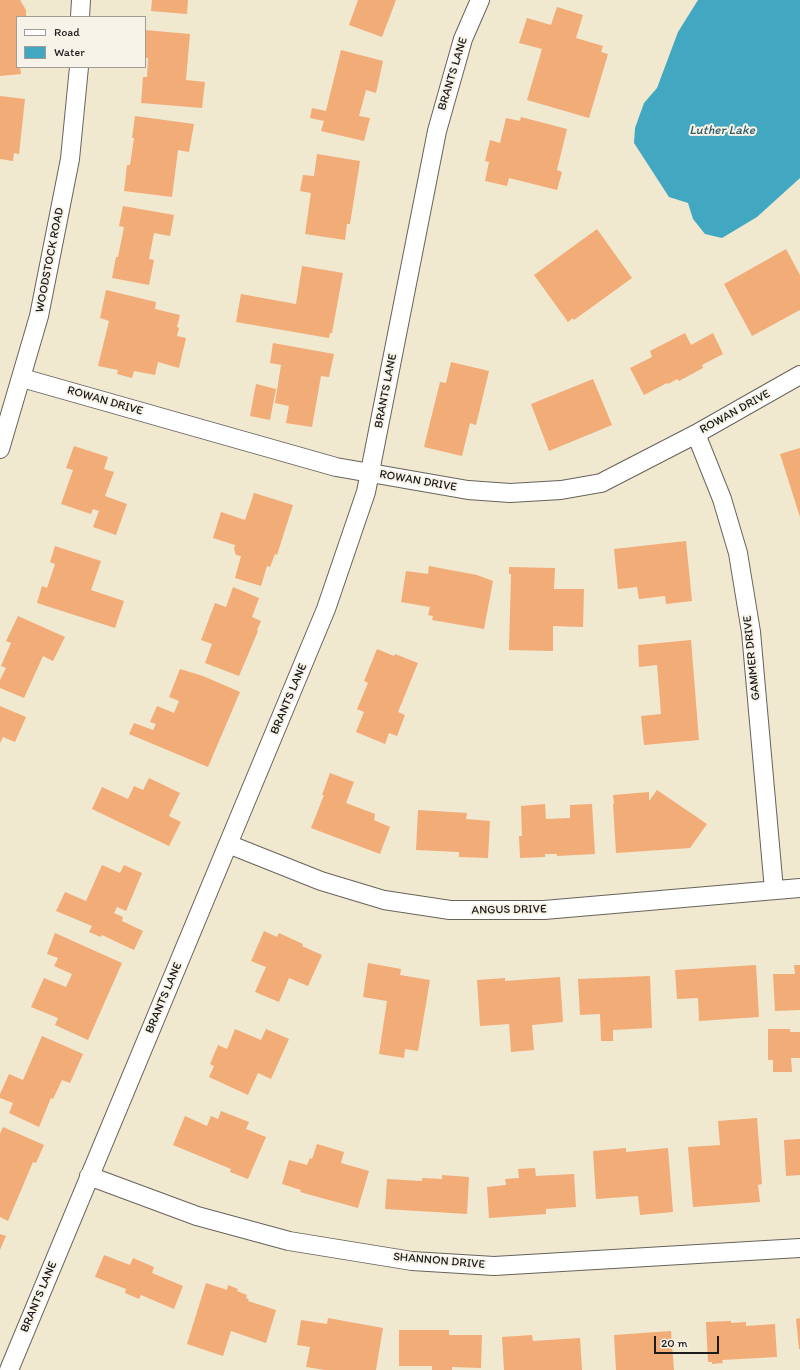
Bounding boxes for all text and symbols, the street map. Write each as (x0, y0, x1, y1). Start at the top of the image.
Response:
legend (16, 16, 146, 68)
text: Road (54, 25, 80, 39)
street label: BRANTS LANE (435, 36, 471, 112)
text: Water (54, 45, 85, 59)
water label: Luther Lake (689, 123, 755, 139)
street label: WOODSTOCK ROAD (33, 206, 67, 314)
street label: BRANTS LANE (372, 352, 400, 430)
street label: ROWAN DRIVE (65, 383, 145, 419)
street label: ROWAN DRIVE (697, 387, 773, 437)
street label: ROWAN DRIVE (378, 467, 458, 495)
street label: GAMMER DRIVE (740, 615, 764, 701)
street label: BRANTS LANE (268, 661, 310, 737)
street label: ANGUS DRIVE (471, 902, 547, 918)
street label: BRANTS LANE (143, 960, 185, 1036)
street label: SHANNON DRIVE (393, 1250, 485, 1272)
street label: BRANTS LANE (18, 1259, 60, 1335)
scale bar (656, 1328, 721, 1354)
text: 20 m (661, 1336, 688, 1350)

